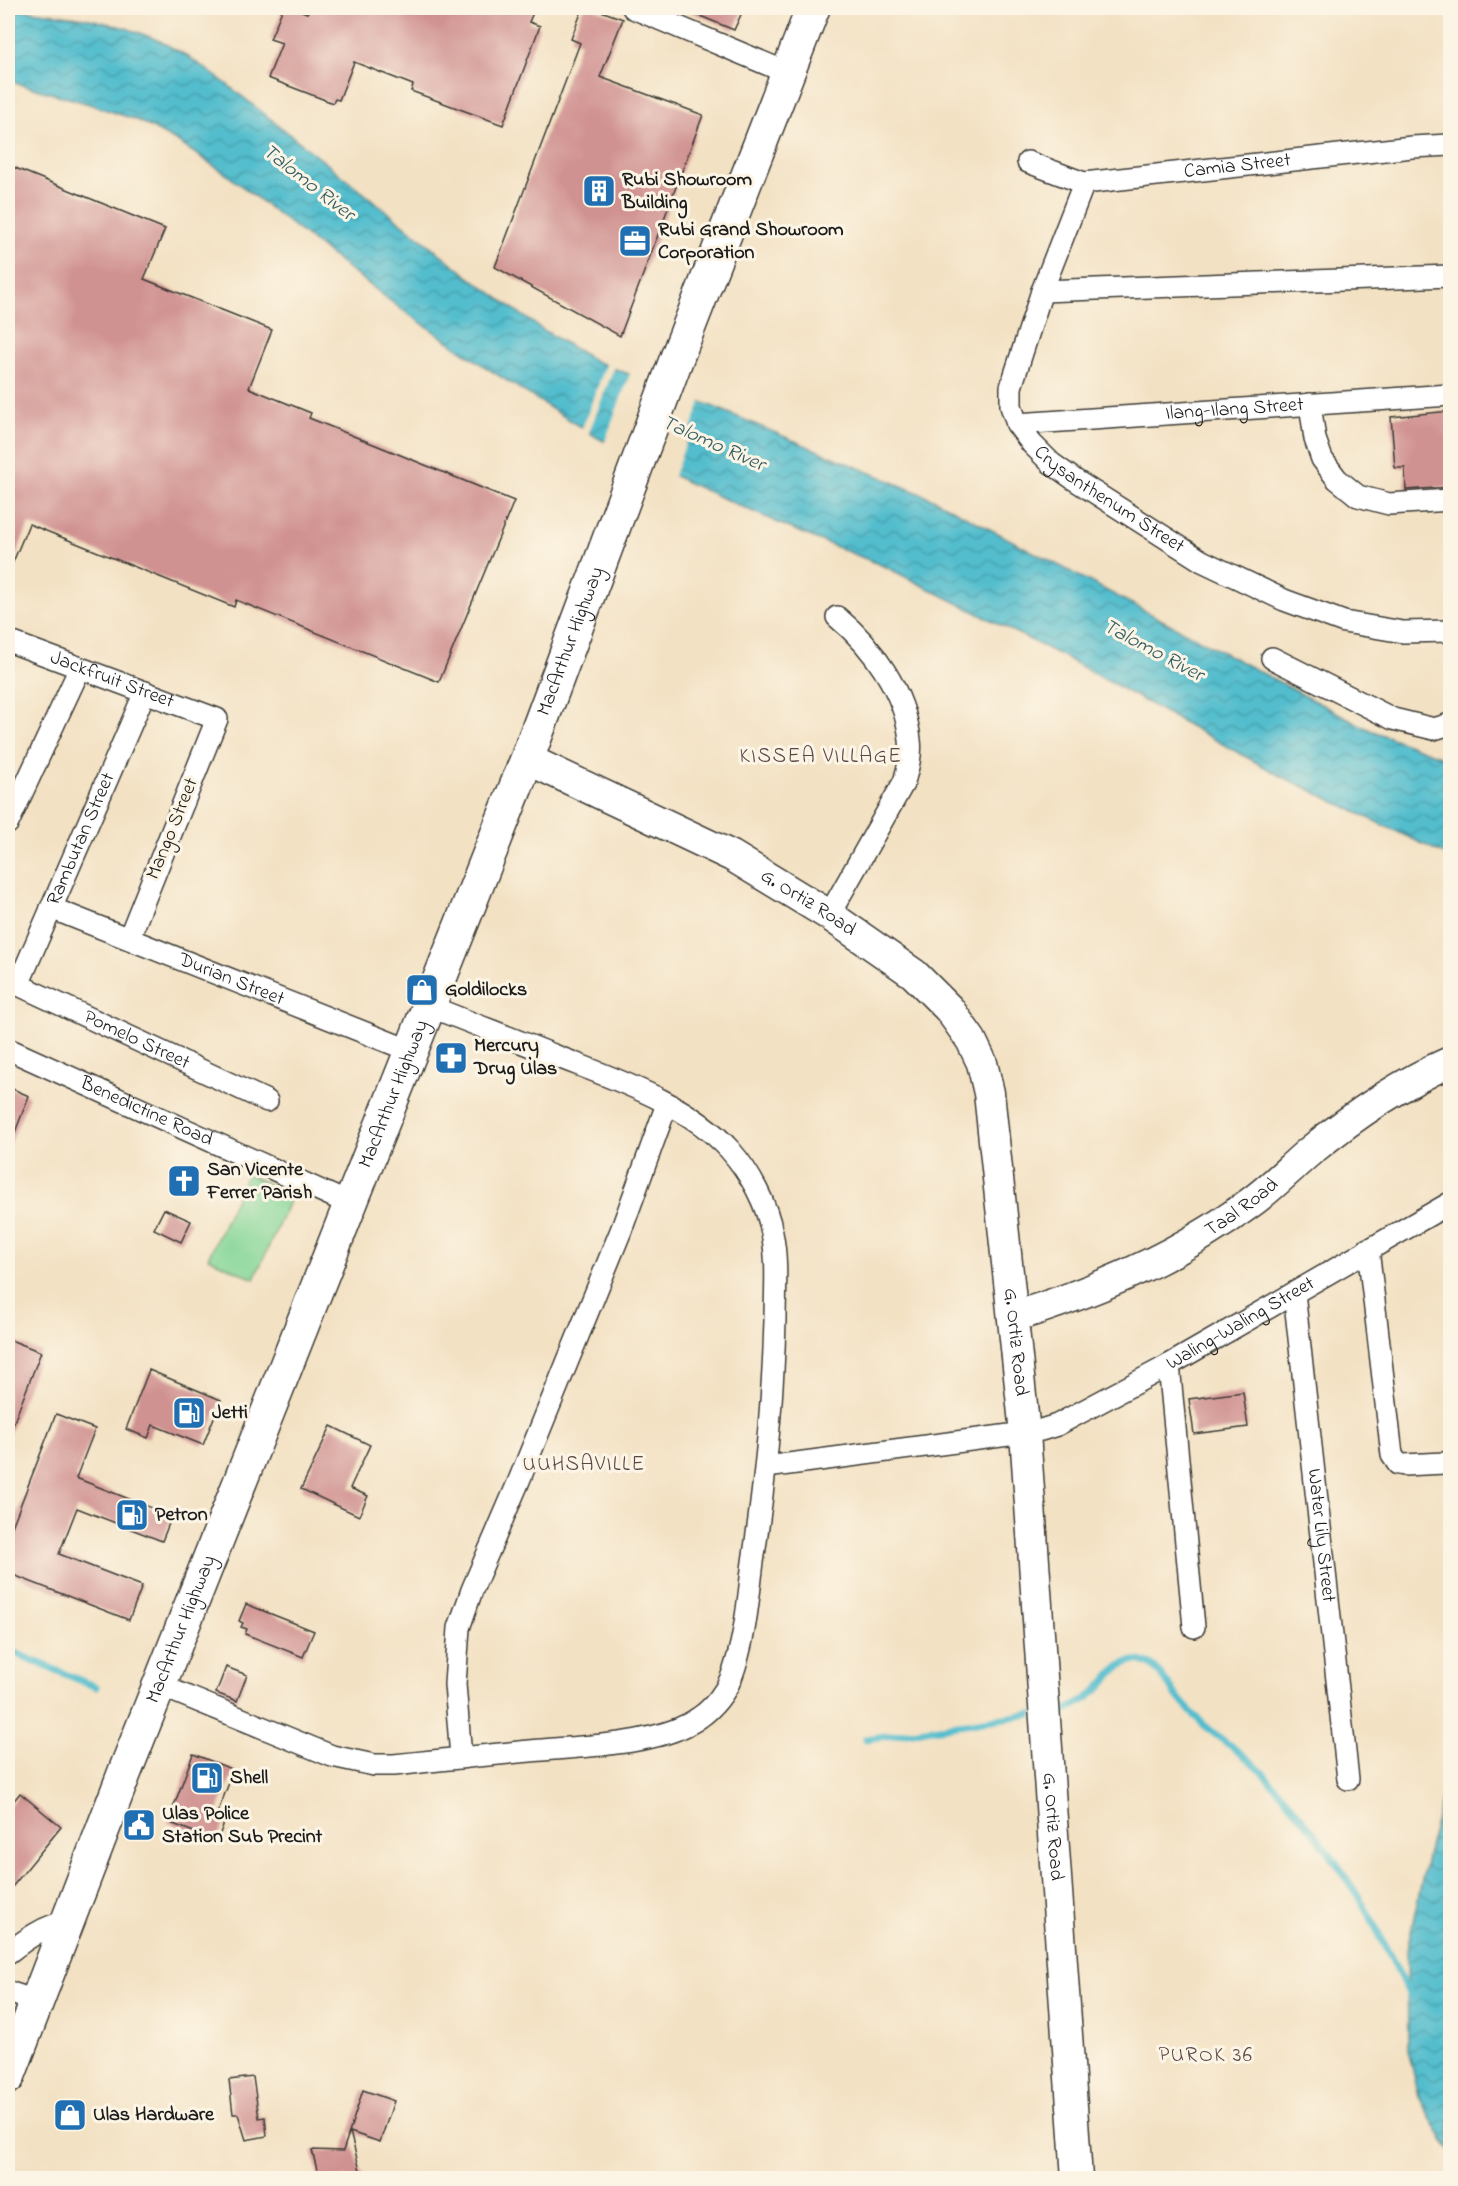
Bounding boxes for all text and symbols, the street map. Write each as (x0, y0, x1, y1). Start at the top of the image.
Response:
water label: Talomo River (255, 137, 363, 230)
street label: Camia Street (1182, 146, 1292, 186)
place label: Rubi Showroom Building (621, 166, 752, 219)
building icon: Rubi Showroom Building (581, 173, 617, 209)
place label: Rubi Grand Showroom Corporation (658, 216, 844, 268)
office icon: Rubi Grand Showroom Corporation (617, 223, 653, 259)
street label: Ilang-Ilang Street (1164, 390, 1305, 429)
water label: Talomo River (656, 408, 772, 481)
street label: Crysanthenum Street (1027, 439, 1190, 561)
street label: MacArthur Highway (530, 563, 612, 720)
water label: Talomo River (1097, 612, 1211, 691)
street label: Jackfruit Street (46, 643, 178, 716)
district label: KISSEA VILLAGE (739, 742, 903, 772)
street label: Rambutan Street (40, 768, 123, 910)
street label: Mango Street (139, 773, 208, 885)
street label: G. Ortiz Road (754, 862, 862, 944)
street label: Durian Street (173, 945, 289, 1014)
shop icon: Goldilocks (404, 972, 440, 1008)
place label: Goldilocks (445, 976, 527, 1005)
street label: Pomelo Street (79, 1003, 195, 1078)
street label: MacArthur Highway (351, 1016, 436, 1172)
place label: Mercury Drug Ulas (473, 1032, 557, 1085)
pharmacy icon: Mercury Drug Ulas (433, 1040, 469, 1076)
street label: Benedictine Road (75, 1069, 217, 1154)
place label: San Vicente Ferrer Parish (206, 1156, 312, 1208)
church icon: San Vicente Ferrer Parish (166, 1163, 202, 1199)
street label: Taal Road (1199, 1171, 1285, 1244)
street label: Waling-Waling Street (1161, 1269, 1321, 1378)
street label: G. Ortiz Road (995, 1287, 1035, 1397)
fuel station icon: Jetti (171, 1395, 207, 1431)
place label: Jetti (212, 1399, 248, 1428)
district label: UUHSAVILLE (522, 1450, 646, 1480)
street label: Water Lily Street (1299, 1467, 1343, 1604)
fuel station icon: Petron (114, 1497, 150, 1533)
place label: Petron (155, 1501, 208, 1530)
street label: MacArthur Highway (139, 1551, 224, 1708)
fuel station icon: Shell (189, 1760, 225, 1796)
place label: Shell (230, 1764, 268, 1793)
street label: G. Ortiz Road (1034, 1772, 1071, 1882)
place label: Ulas Police Station Sub Precint (162, 1800, 323, 1852)
public building icon: Ulas Police Station Sub Precint (121, 1807, 157, 1843)
district label: PUROK 36 (1158, 2041, 1254, 2071)
shop icon: Ulas Hardware (52, 2097, 88, 2133)
place label: Ulas Hardware (93, 2101, 215, 2130)

